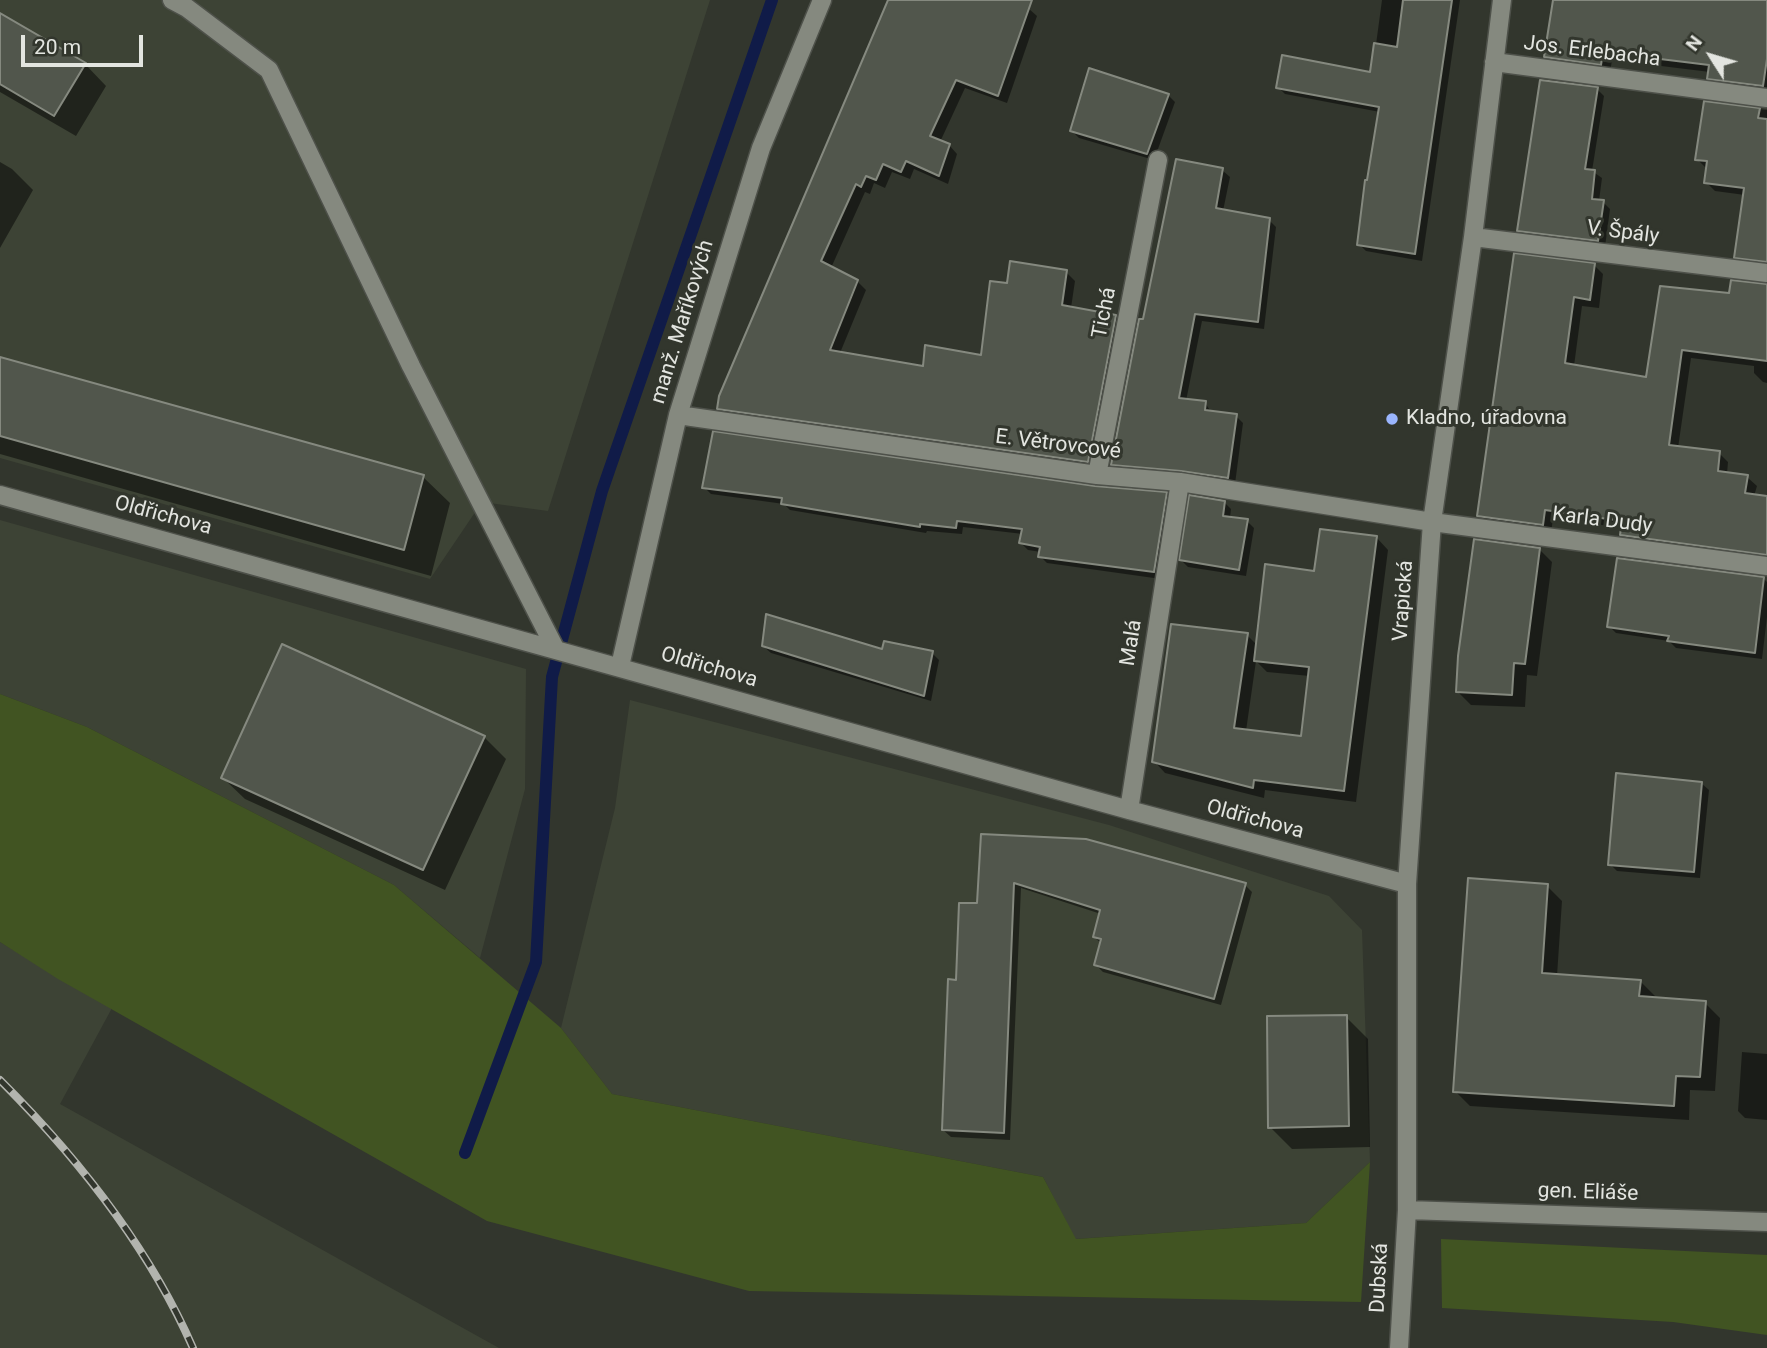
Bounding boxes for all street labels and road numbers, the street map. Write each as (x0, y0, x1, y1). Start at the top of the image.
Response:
street label: Jos. Erlebacha (1522, 31, 1662, 73)
street label: V. Špály (1585, 216, 1661, 250)
street label: manž. Maříkových (646, 237, 720, 407)
street label: Tichá (1088, 285, 1122, 341)
street label: E. Větrovcové (994, 425, 1122, 465)
street label: Oldřichova (112, 491, 214, 541)
street label: Karla Dudy (1551, 502, 1653, 540)
street label: Vrapická (1389, 560, 1419, 642)
street label: Malá (1116, 618, 1148, 668)
street label: Oldřichova (658, 642, 760, 694)
street label: Oldřichova (1204, 795, 1306, 845)
street label: gen. Eliáše (1537, 1179, 1639, 1207)
street label: Dubská (1366, 1242, 1394, 1314)

